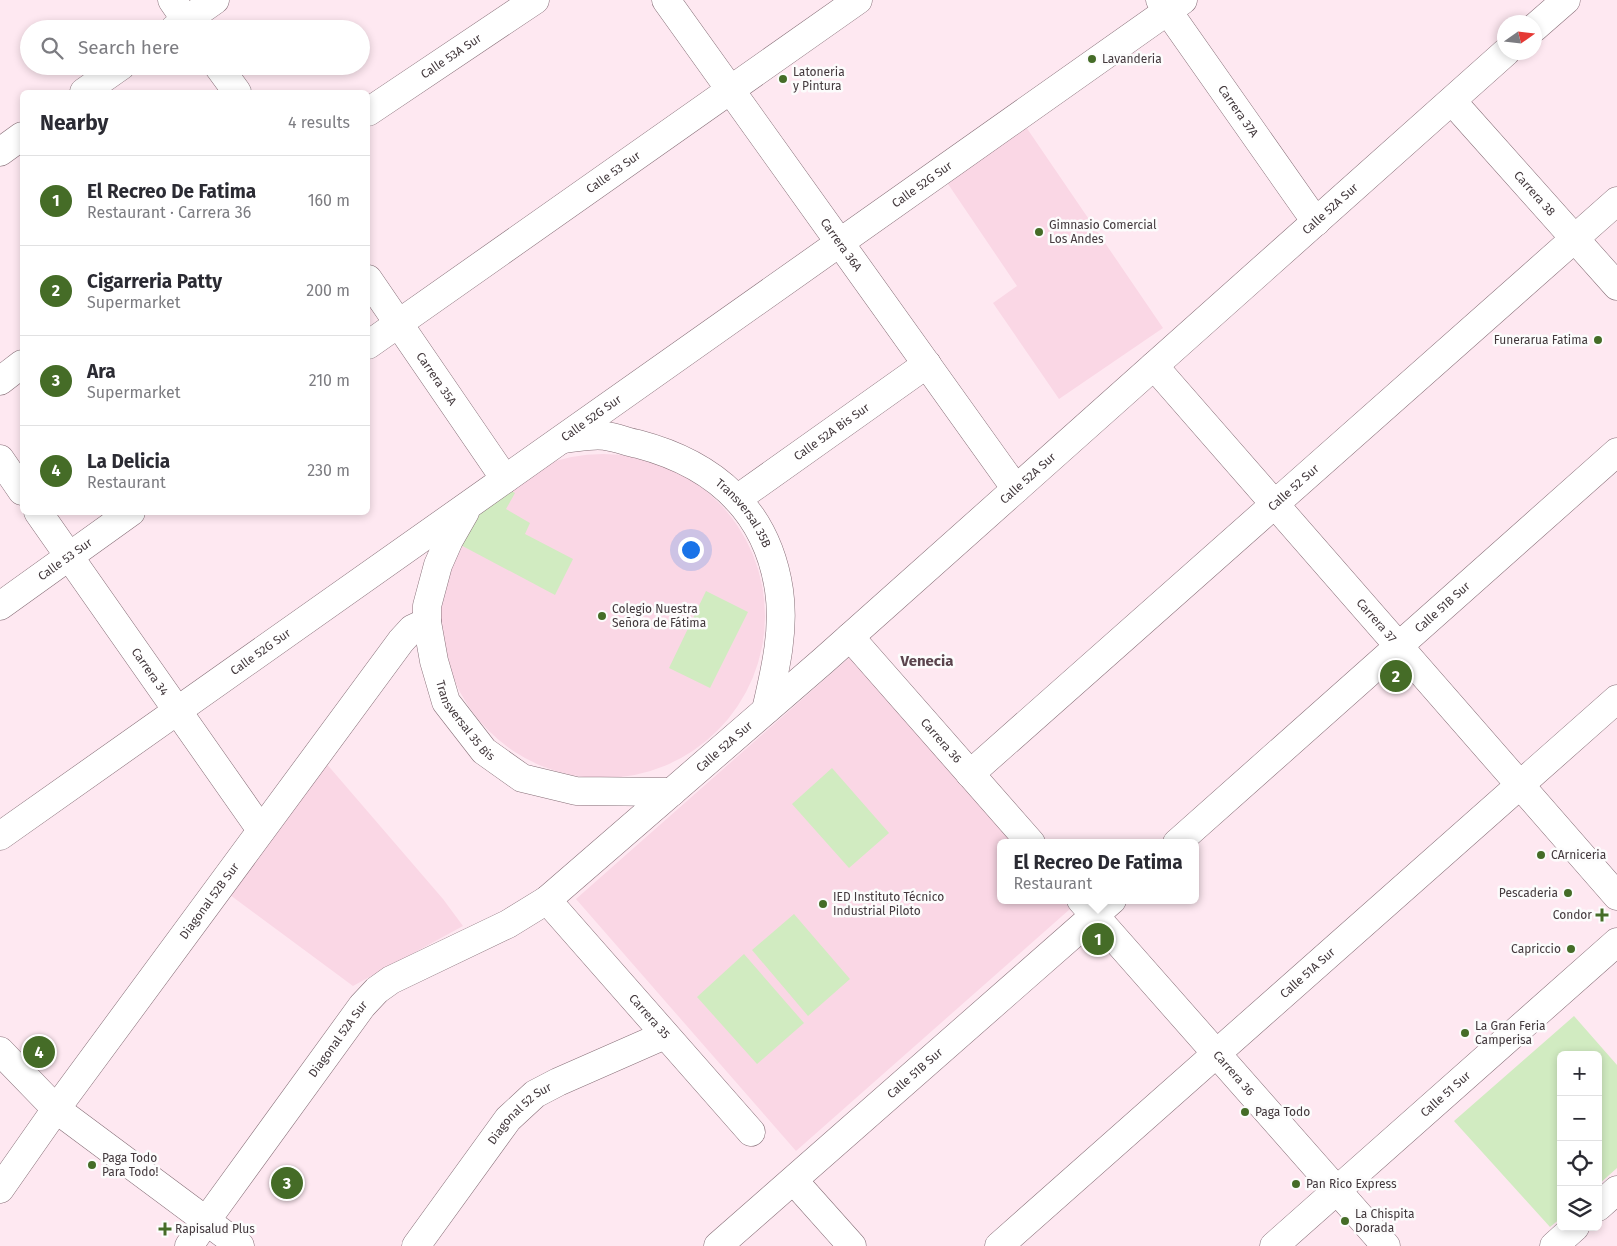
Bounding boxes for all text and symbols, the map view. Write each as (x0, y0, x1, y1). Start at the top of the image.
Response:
north arrow (1497, 15, 1542, 60)
search box (20, 20, 370, 75)
street label: Calle 53A Sur (418, 31, 484, 82)
icon: search (38, 34, 66, 62)
text: Search here (78, 36, 179, 59)
place label: Lavanderia (1102, 52, 1162, 66)
marker: Lavanderia (1086, 53, 1098, 65)
place label: Latoneria y Pintura (793, 65, 845, 93)
marker: Latoneria y Pintura (777, 73, 789, 85)
street label: Carrera 37A (1215, 83, 1261, 140)
text: Nearby (40, 110, 108, 136)
text: 4 results (288, 113, 350, 132)
street label: Calle 53 Sur (583, 148, 643, 196)
street label: Calle 52G Sur (889, 158, 955, 210)
street label: Carrera 38 (1511, 168, 1558, 219)
text: El Recreo De Fatima (87, 180, 256, 203)
street label: Calle 52A Sur (1299, 180, 1361, 237)
text: 1 (52, 191, 60, 210)
text: 160 m (308, 191, 350, 210)
text: Restaurant · Carrera 36 (87, 203, 251, 222)
street label: Carrera 36A (817, 216, 865, 274)
place label: Gimnasio Comercial Los Andes (1049, 218, 1157, 246)
marker: Gimnasio Comercial Los Andes (1033, 226, 1045, 238)
text: Cigarreria Patty (87, 270, 222, 293)
text: 2 (52, 281, 60, 300)
text: 200 m (306, 281, 350, 300)
text: Supermarket (87, 293, 181, 312)
place label: Funerarua Fatima (1494, 333, 1588, 347)
marker: Funerarua Fatima (1592, 334, 1604, 346)
street label: Carrera 35A (413, 350, 460, 408)
text: Ara (87, 360, 116, 383)
text: 3 (52, 371, 60, 390)
text: 210 m (309, 371, 350, 390)
text: Supermarket (87, 383, 181, 402)
street label: Calle 52G Sur (558, 392, 624, 444)
street label: Calle 52A Bis Sur (791, 400, 872, 463)
text: La Delicia (87, 450, 170, 473)
street label: Calle 52A Sur (997, 450, 1059, 507)
text: 4 (51, 461, 61, 480)
text: 230 m (307, 461, 350, 480)
street label: Calle 52 Sur (1265, 461, 1322, 514)
text: Restaurant (87, 473, 166, 492)
street label: Transversal 35B (713, 476, 774, 550)
street label: Calle 53 Sur (35, 535, 95, 583)
your location (678, 537, 704, 563)
street label: Calle 51B Sur (1412, 579, 1473, 635)
street label: Carrera 37 (1353, 596, 1399, 645)
place label: Colegio Nuestra Señora de Fátima (612, 602, 706, 630)
marker: Colegio Nuestra Señora de Fátima (596, 610, 608, 622)
street label: Calle 52G Sur (228, 626, 294, 678)
street label: Carrera 34 (128, 645, 172, 699)
district label: Venecia (899, 652, 954, 670)
pin: 2 (1380, 657, 1412, 695)
street label: Transversal 35 Bis (433, 679, 498, 764)
street label: Carrera 36 (918, 715, 964, 766)
street label: Calle 52A Sur (693, 718, 756, 775)
popup (997, 839, 1199, 904)
place label: CArniceria (1551, 848, 1606, 862)
marker: CArniceria (1535, 849, 1547, 861)
text: El Recreo De Fatima (1013, 851, 1183, 874)
street label: Diagonal 52B Sur (177, 860, 242, 942)
text: Restaurant (1013, 874, 1092, 893)
place label: Pescaderia (1499, 886, 1558, 900)
marker: Pescaderia (1562, 887, 1574, 899)
place label: IED Instituto Técnico Industrial Piloto (833, 890, 944, 918)
marker: IED Instituto Técnico Industrial Piloto (817, 898, 829, 910)
place label: Condor (1553, 908, 1592, 922)
marker: Condor (1596, 909, 1608, 921)
pin: 1 (1082, 920, 1114, 958)
place label: Capriccio (1511, 942, 1561, 956)
marker: Capriccio (1565, 943, 1577, 955)
street label: Calle 51A Sur (1277, 945, 1338, 1001)
street label: Carrera 35 (626, 991, 673, 1042)
street label: Diagonal 52A Sur (306, 998, 370, 1080)
place label: La Gran Feria Camperisa (1475, 1019, 1546, 1047)
marker: La Gran Feria Camperisa (1459, 1027, 1471, 1039)
pin: 4 (23, 1033, 55, 1071)
street label: Calle 51B Sur (884, 1045, 946, 1101)
street label: Carrera 36 (1210, 1048, 1257, 1099)
map controls (1557, 1051, 1602, 1231)
button: + (1557, 1051, 1602, 1096)
street label: Calle 51 Sur (1418, 1068, 1473, 1120)
street label: Diagonal 52 Sur (485, 1080, 554, 1147)
button: − (1557, 1096, 1602, 1141)
place label: Paga Todo (1255, 1105, 1310, 1119)
marker: Paga Todo (1239, 1106, 1251, 1118)
button: locate (1557, 1141, 1602, 1186)
place label: Paga Todo Para Todo! (102, 1151, 158, 1179)
marker: Paga Todo Para Todo! (86, 1159, 98, 1171)
pin: 3 (271, 1164, 303, 1202)
place label: Pan Rico Express (1306, 1177, 1397, 1191)
marker: Pan Rico Express (1290, 1178, 1302, 1190)
button: layers (1557, 1186, 1602, 1231)
place label: La Chispita Dorada (1355, 1207, 1414, 1235)
marker: La Chispita Dorada (1339, 1215, 1351, 1227)
place label: Rapisalud Plus (175, 1222, 255, 1236)
marker: Rapisalud Plus (159, 1223, 171, 1235)

